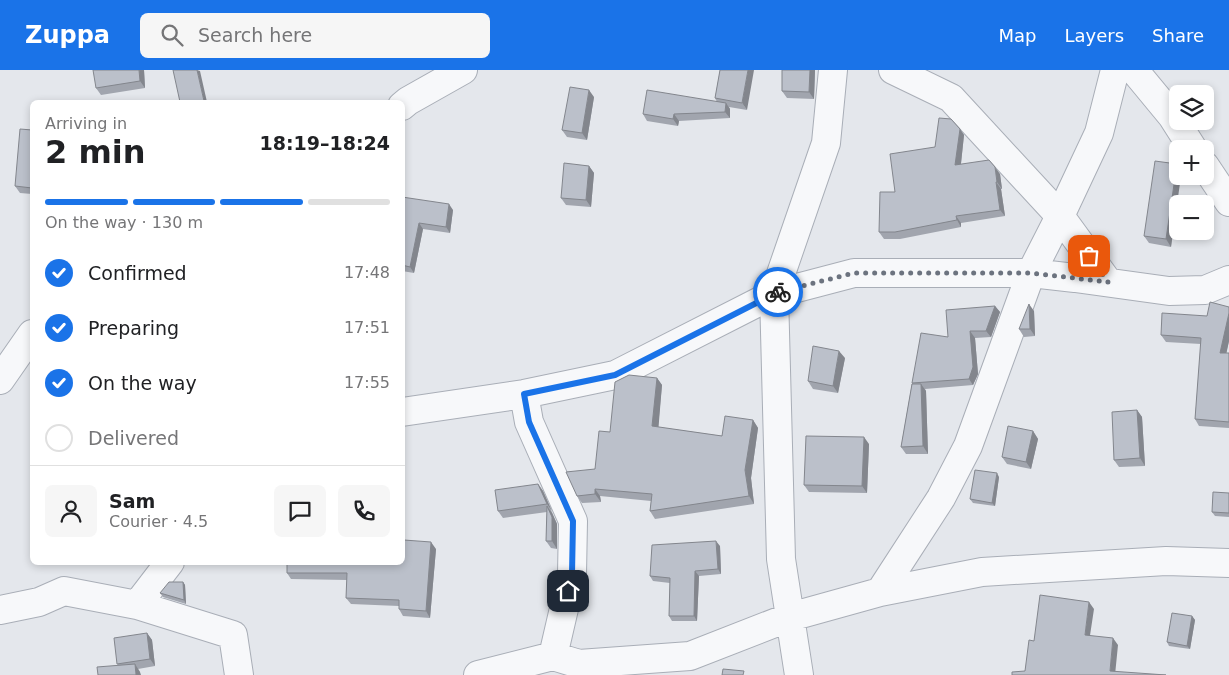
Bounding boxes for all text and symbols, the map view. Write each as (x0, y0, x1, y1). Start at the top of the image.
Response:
search box (140, 13, 490, 58)
text: Zuppa (25, 21, 110, 49)
icon: search (158, 21, 186, 49)
text: Search here (198, 24, 312, 46)
text: Map (998, 25, 1036, 46)
text: Layers (1064, 25, 1124, 46)
text: Share (1152, 25, 1204, 46)
map controls (1169, 85, 1214, 240)
button: layers (1169, 85, 1214, 130)
text: Arriving in (45, 114, 127, 133)
text: 18:19–18:24 (260, 132, 390, 154)
text: 2 min (45, 133, 146, 171)
button: + (1169, 140, 1214, 185)
button: − (1169, 195, 1214, 240)
text: On the way · 130 m (45, 213, 203, 232)
pin (1068, 235, 1110, 277)
icon: bag (1075, 242, 1103, 270)
icon: check (45, 259, 73, 287)
text: Confirmed (88, 262, 187, 284)
text: 17:48 (344, 263, 390, 282)
courier (753, 267, 803, 317)
icon: bike (764, 278, 792, 306)
icon: check (45, 314, 73, 342)
text: Preparing (88, 317, 179, 339)
text: 17:51 (344, 318, 390, 337)
icon: check (45, 369, 73, 397)
text: On the way (88, 372, 197, 394)
text: 17:55 (344, 373, 390, 392)
text: Delivered (88, 427, 179, 449)
button: person (45, 485, 97, 537)
button: chat (274, 485, 326, 537)
button: phone (338, 485, 390, 537)
text: Sam (109, 490, 155, 512)
text: Courier · 4.5 (109, 512, 208, 531)
pin (547, 570, 589, 612)
icon: home (554, 577, 582, 605)

